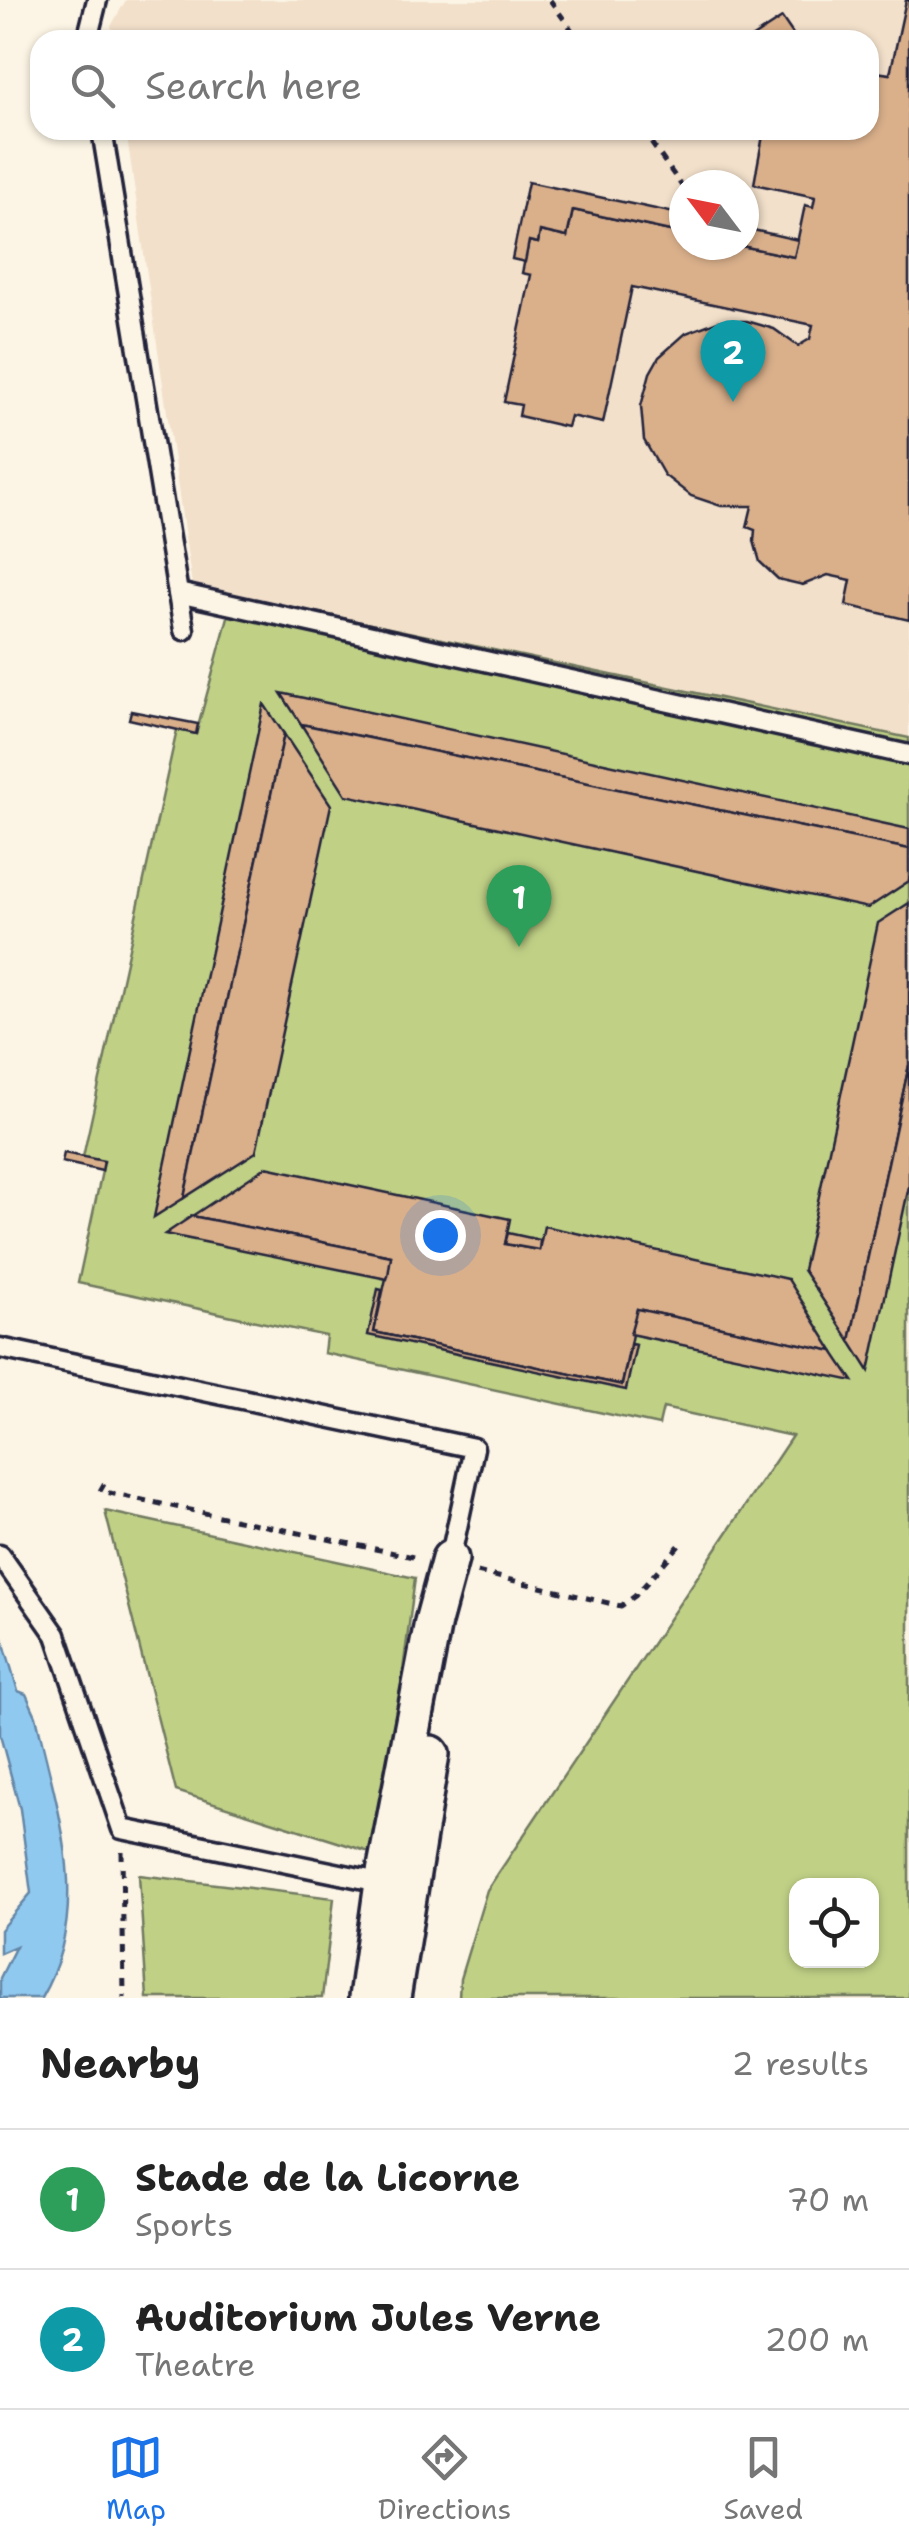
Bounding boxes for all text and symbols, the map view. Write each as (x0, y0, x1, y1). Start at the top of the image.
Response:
search box (30, 30, 879, 140)
icon: search (65, 58, 120, 113)
text: Search here (145, 60, 362, 111)
north arrow (669, 170, 759, 260)
pin: 2 (700, 320, 766, 402)
pin: 1 (486, 864, 552, 947)
your location (415, 1210, 466, 1261)
map controls (789, 1878, 879, 1968)
button: locate (789, 1878, 879, 1968)
text: Nearby (40, 2035, 200, 2091)
text: 2 results (732, 2042, 869, 2085)
text: Stade de la Licorne (135, 2152, 520, 2203)
text: 1 (65, 2178, 80, 2221)
text: 70 m (786, 2178, 869, 2221)
text: Sports (135, 2203, 233, 2246)
text: Auditorium Jules Verne (135, 2292, 601, 2343)
text: 2 (61, 2318, 84, 2361)
text: 200 m (765, 2318, 869, 2361)
text: Theatre (135, 2343, 255, 2386)
tab: Map (106, 2430, 166, 2528)
tab: Directions (378, 2430, 511, 2528)
tab: Saved (723, 2430, 803, 2528)

